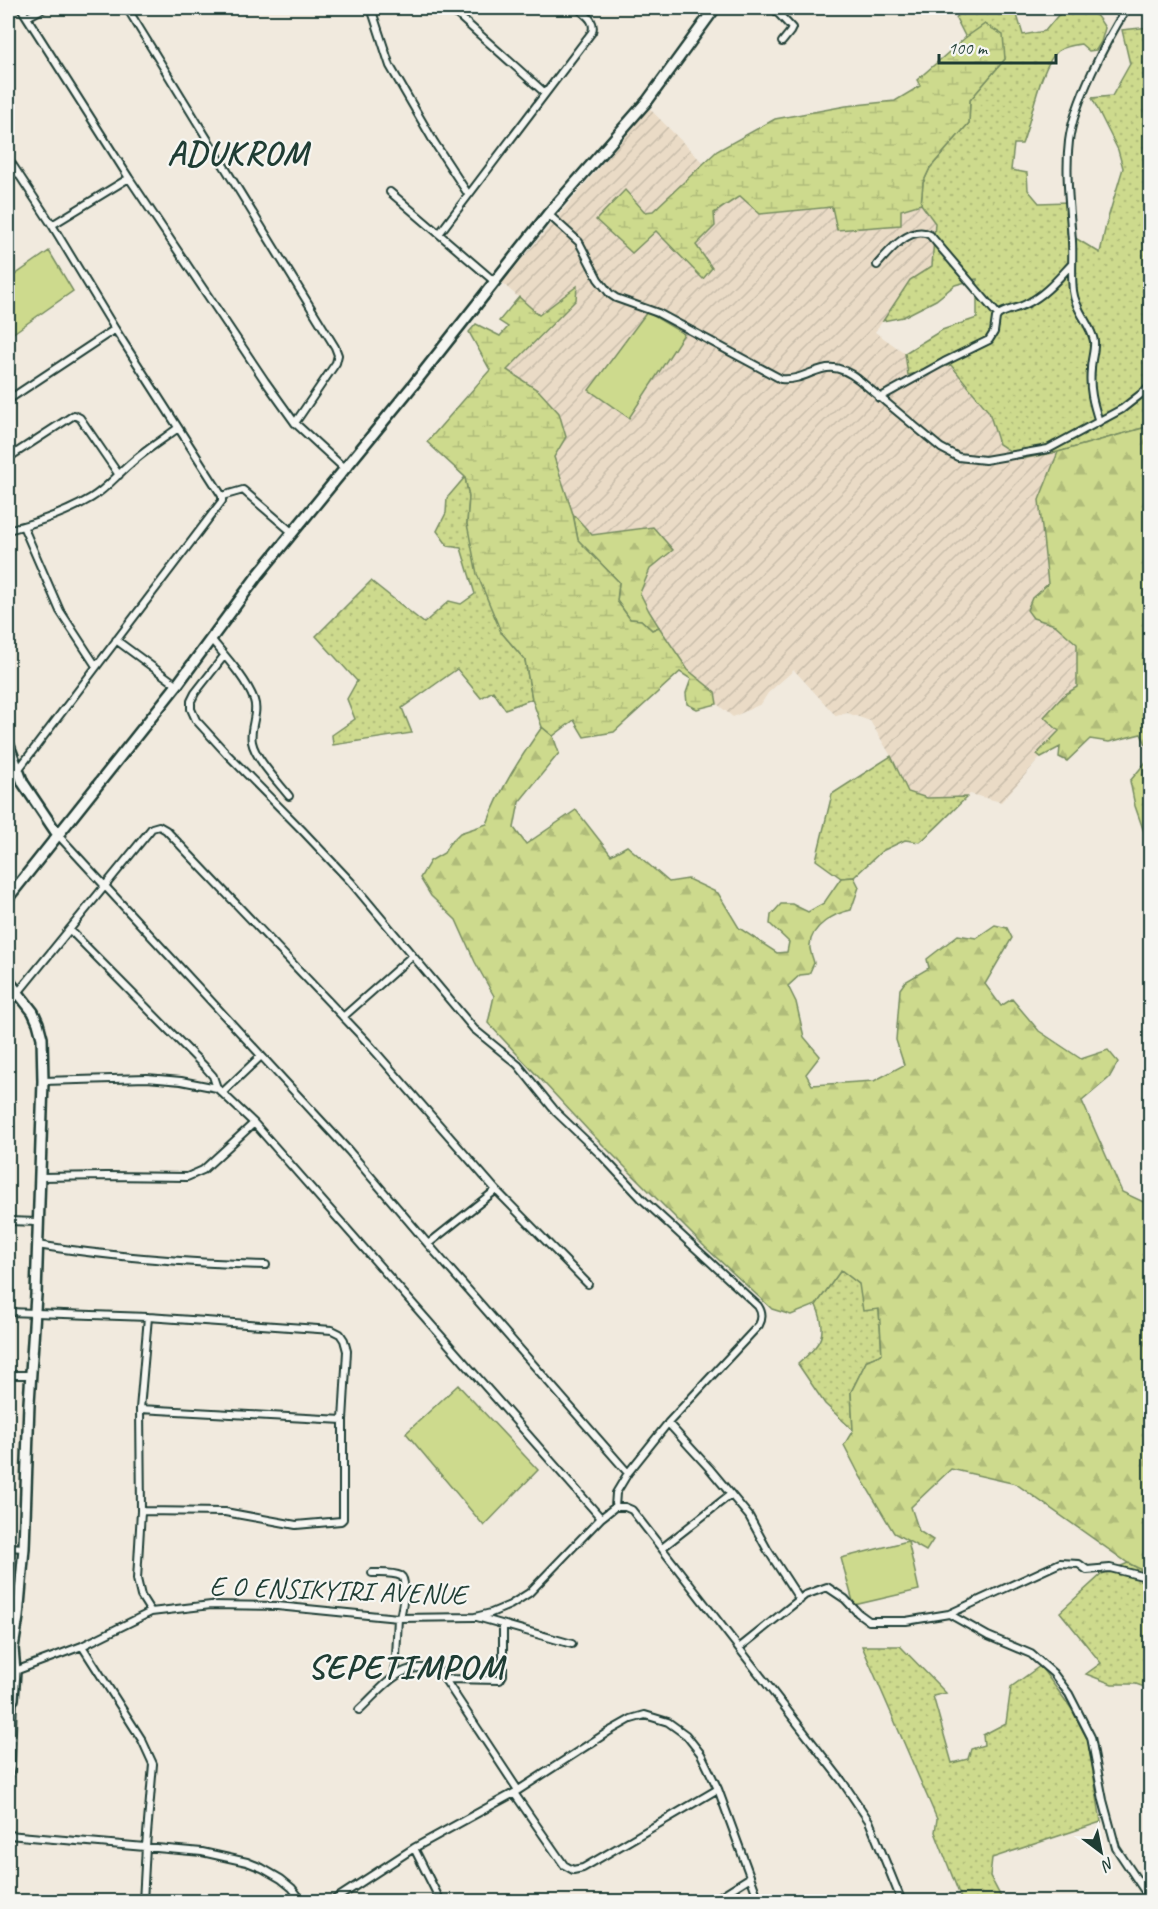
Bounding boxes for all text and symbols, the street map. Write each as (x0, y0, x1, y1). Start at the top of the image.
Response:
scale bar (939, 27, 1056, 65)
text: 100 m (948, 37, 989, 59)
district label: ADUKROM (167, 131, 312, 174)
street label: E O ENSIKYIRI AVENUE (209, 1568, 470, 1612)
district label: SEPETIMPOM (308, 1645, 507, 1688)
north arrow (1071, 1822, 1131, 1882)
text: N (1096, 1853, 1118, 1877)

